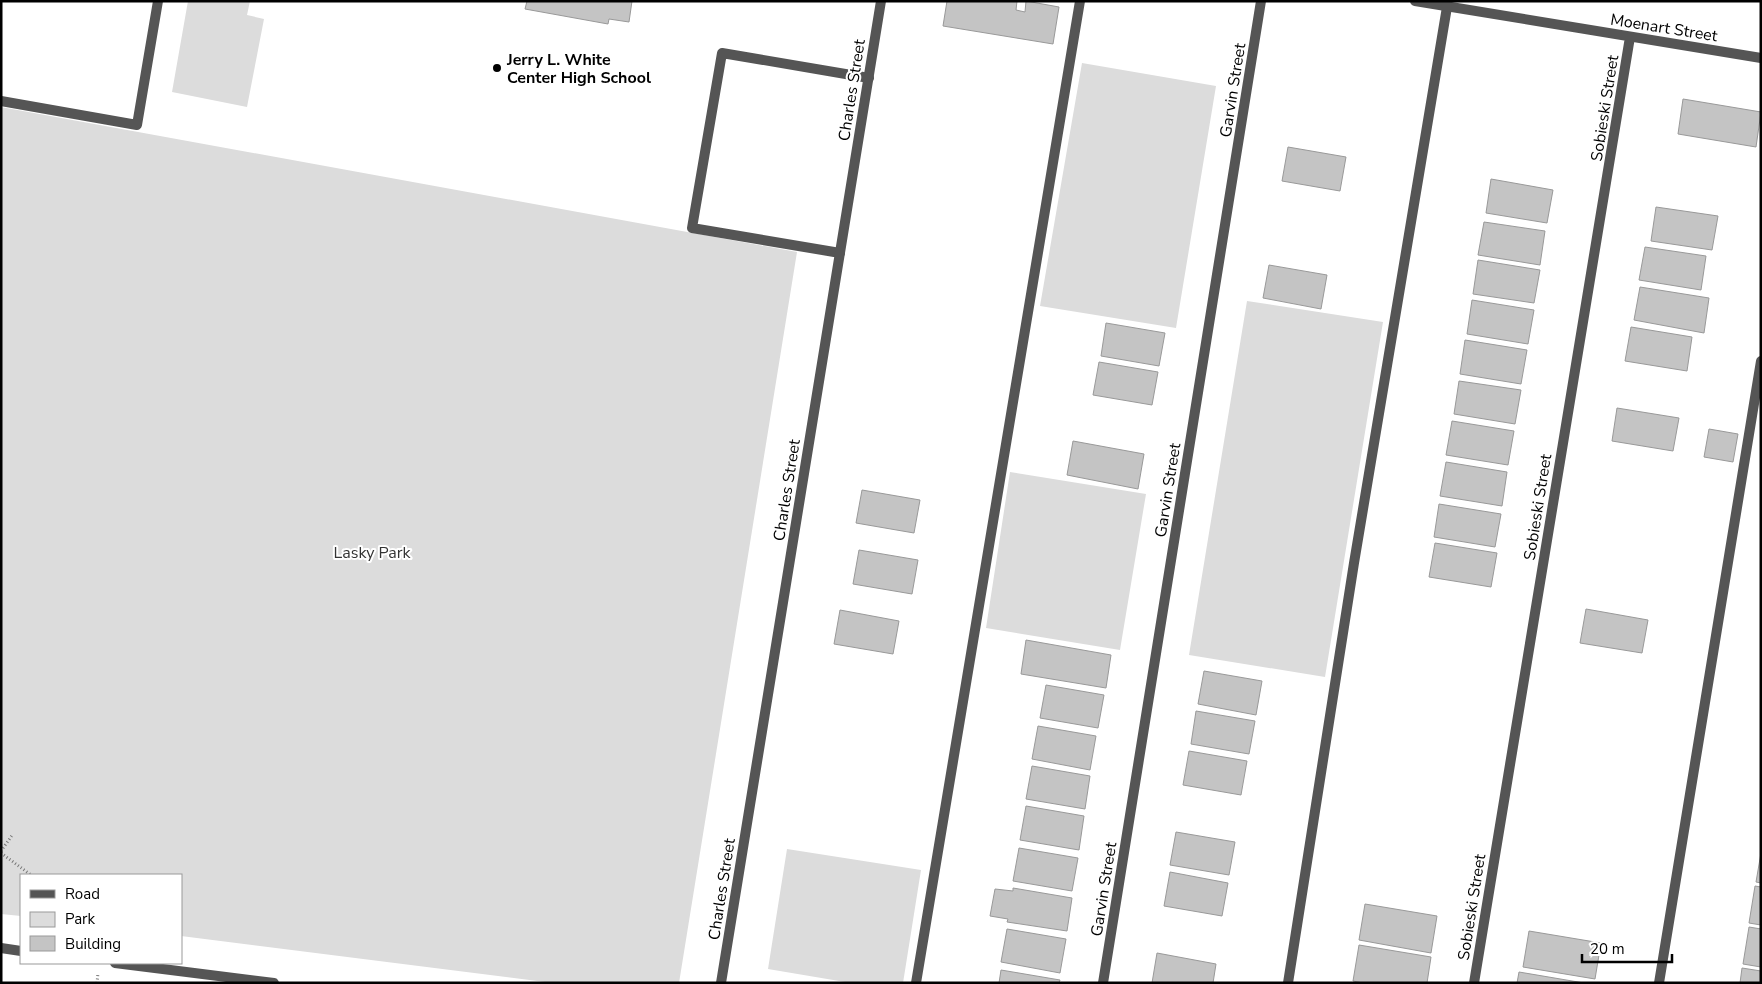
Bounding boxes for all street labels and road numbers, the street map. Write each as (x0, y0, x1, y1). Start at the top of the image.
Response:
street label: Moenart Street (1609, 9, 1719, 47)
street label: Charles Street (833, 37, 871, 143)
street label: Garvin Street (1215, 41, 1251, 139)
street label: Sobieski Street (1586, 53, 1624, 163)
street label: Charles Street (768, 437, 806, 543)
street label: Garvin Street (1150, 441, 1186, 539)
street label: Sobieski Street (1519, 452, 1557, 562)
street label: Charles Street (703, 836, 741, 942)
street label: Garvin Street (1086, 840, 1122, 938)
street label: Sobieski Street (1453, 852, 1491, 962)

